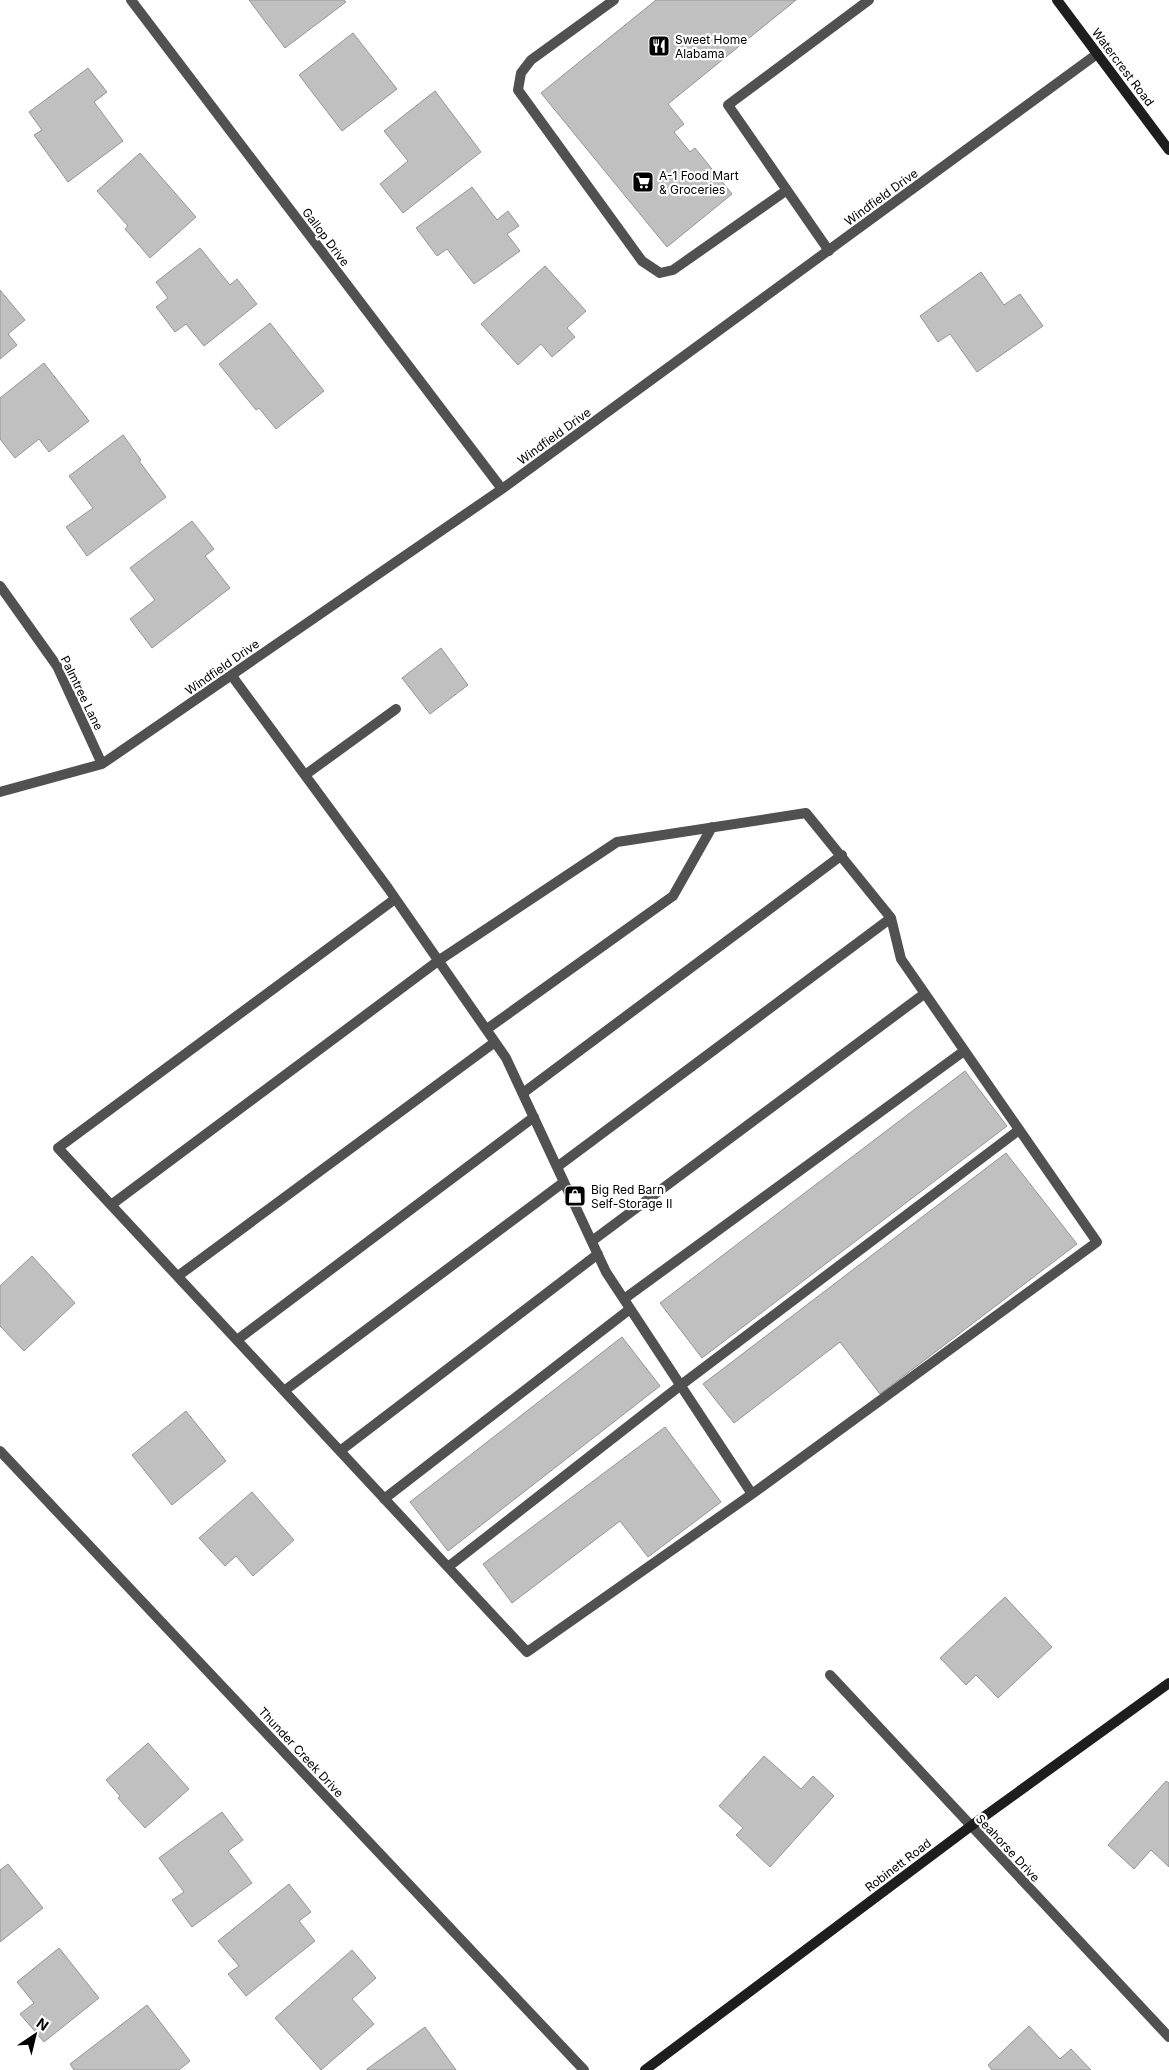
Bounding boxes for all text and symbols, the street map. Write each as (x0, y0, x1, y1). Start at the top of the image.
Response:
street label: Watercrest Road (1089, 25, 1157, 109)
place label: Sweet Home Alabama (675, 32, 747, 61)
restaurant icon: Sweet Home Alabama (647, 34, 671, 58)
street label: Windfield Drive (841, 165, 921, 229)
place label: A-1 Food Mart & Groceries (659, 168, 739, 197)
supermarket icon: A-1 Food Mart & Groceries (631, 170, 655, 194)
street label: Gallop Drive (299, 205, 353, 269)
street label: Windfield Drive (514, 404, 594, 468)
street label: Windfield Drive (182, 636, 262, 698)
street label: Palmtree Lane (57, 653, 107, 733)
place label: Big Red Barn Self-Storage II (591, 1182, 672, 1211)
shop icon: Big Red Barn Self-Storage II (563, 1184, 587, 1208)
street label: Thunder Creek Drive (255, 1704, 347, 1800)
street label: Seahorse Drive (973, 1811, 1043, 1885)
street label: Robinett Road (862, 1835, 934, 1895)
north arrow (10, 2010, 60, 2060)
text: N (33, 2014, 52, 2034)

